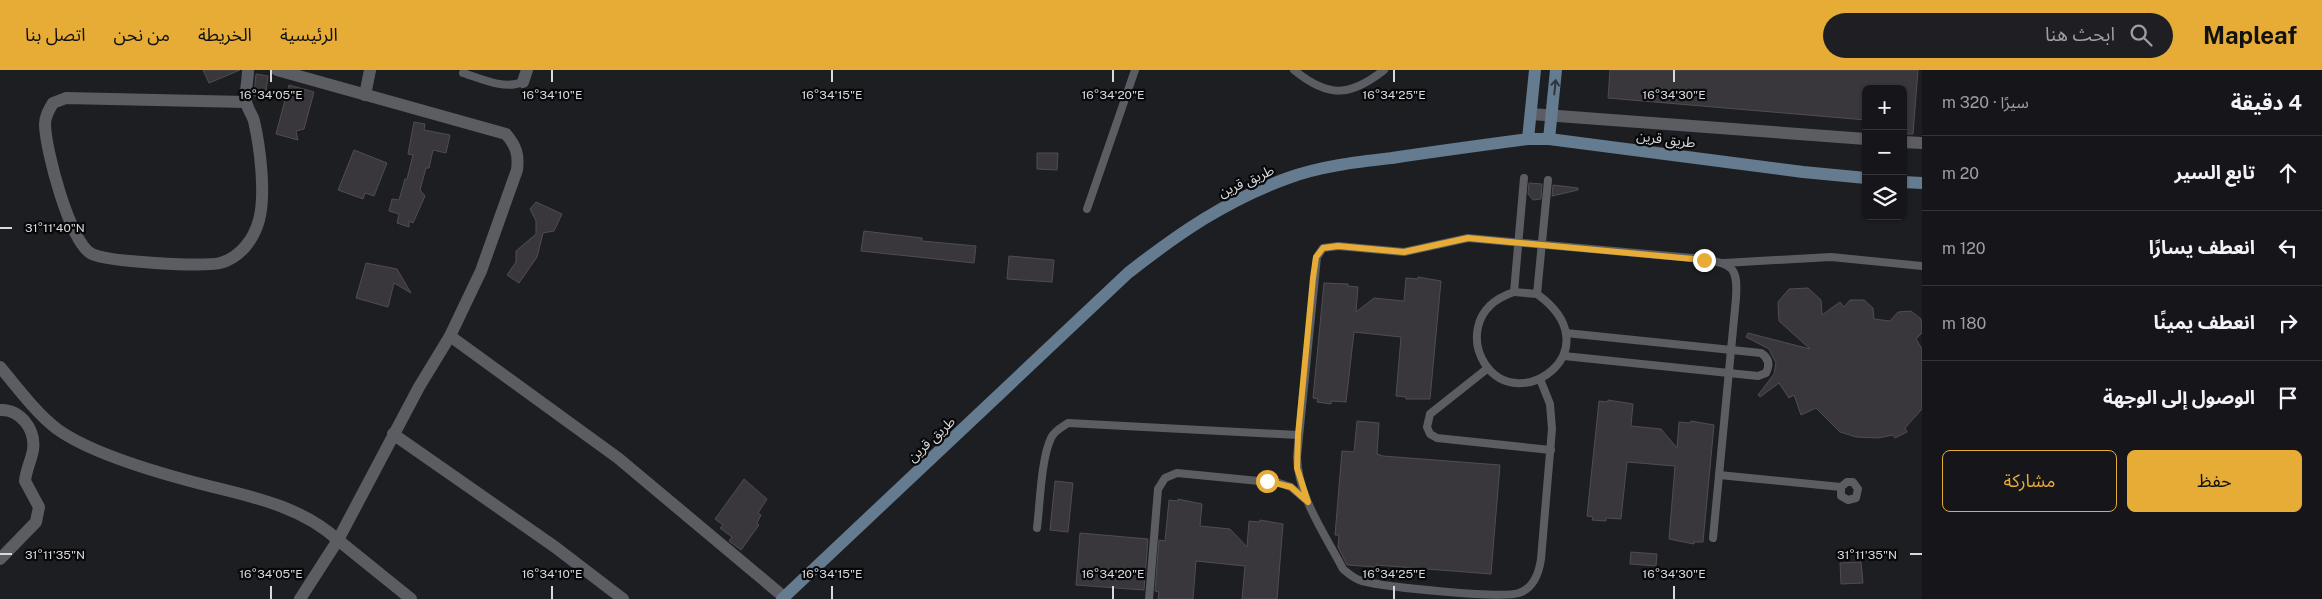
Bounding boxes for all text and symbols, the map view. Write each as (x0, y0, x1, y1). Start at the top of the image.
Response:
search box (1823, 13, 2173, 58)
icon: search (2127, 21, 2155, 49)
text: Mapleaf (2203, 21, 2297, 49)
text: ابحث هنا (2045, 23, 2115, 45)
text: اتصل بنا (25, 24, 86, 45)
text: من نحن (114, 24, 170, 45)
text: الخريطة (198, 24, 252, 45)
text: الرئيسية (280, 24, 338, 45)
one-way arrow (1550, 79, 1559, 95)
map controls (1862, 85, 1907, 220)
button: + (1862, 85, 1907, 130)
text: 16°34'05"E (239, 88, 303, 102)
text: 16°34'10"E (522, 88, 582, 102)
text: 16°34'15"E (801, 88, 863, 102)
text: 16°34'20"E (1081, 88, 1145, 102)
text: 16°34'25"E (1362, 88, 1426, 102)
text: 16°34'30"E (1642, 88, 1706, 102)
text: 4 دقيقة (2231, 90, 2302, 115)
text: سيرًا · 320 m (1942, 93, 2029, 112)
street label: طريق قرين (1635, 127, 1696, 153)
button: − (1862, 130, 1907, 175)
icon: ahead (2274, 159, 2302, 187)
text: تابع السير (2174, 161, 2255, 183)
street label: طريق قرين (1216, 162, 1277, 202)
text: 20 m (1942, 164, 1979, 183)
button: layers (1862, 175, 1907, 220)
text: 31°11'40"N (25, 221, 85, 235)
icon: left (2274, 234, 2302, 262)
text: انعطف يسارًا (2149, 236, 2255, 258)
text: 120 m (1942, 239, 1986, 258)
route end (1693, 249, 1716, 272)
icon: right (2274, 309, 2302, 337)
text: انعطف يمينًا (2154, 311, 2255, 333)
text: 180 m (1942, 314, 1986, 333)
icon: arrive (2274, 384, 2302, 412)
text: الوصول إلى الوجهة (2103, 386, 2255, 408)
street label: طريق قرين (904, 413, 960, 467)
button: مشاركة (1942, 450, 2117, 512)
button: حفظ (2127, 450, 2302, 512)
route start (1256, 470, 1279, 493)
text: 31°11'35"N (25, 548, 85, 562)
text: 31°11'35"N (1837, 548, 1897, 562)
text: 16°34'05"E (239, 567, 303, 581)
text: 16°34'10"E (522, 567, 582, 581)
text: 16°34'15"E (801, 567, 863, 581)
text: 16°34'20"E (1081, 567, 1145, 581)
text: 16°34'25"E (1362, 567, 1426, 581)
text: 16°34'30"E (1642, 567, 1706, 581)

